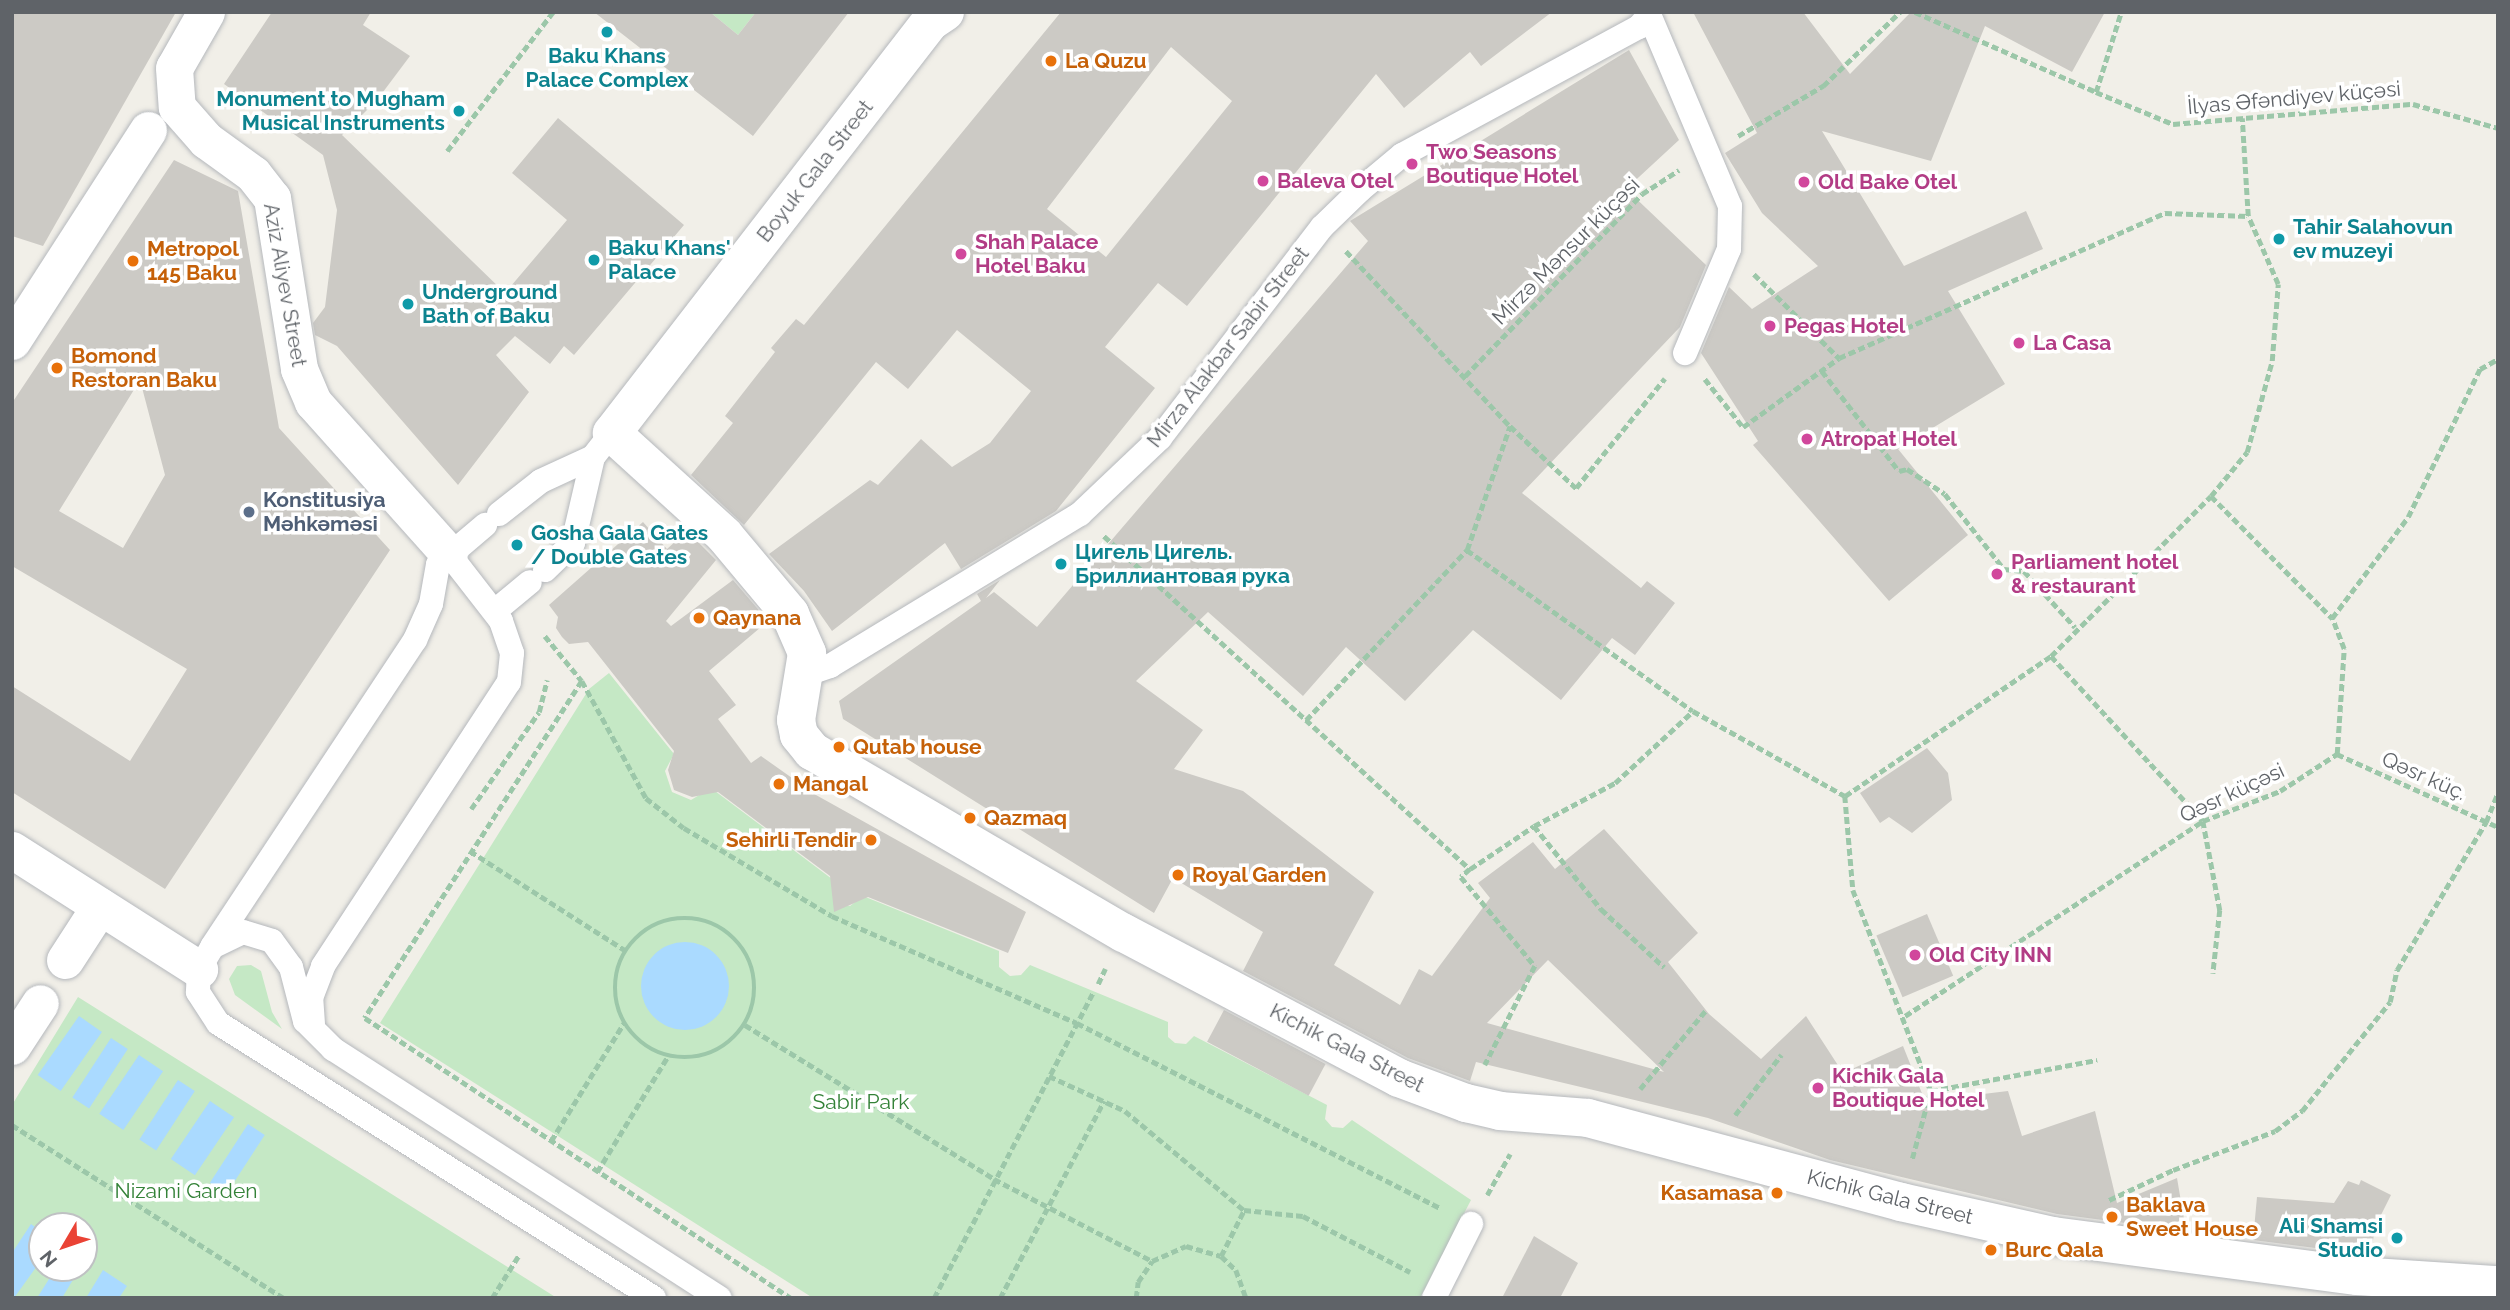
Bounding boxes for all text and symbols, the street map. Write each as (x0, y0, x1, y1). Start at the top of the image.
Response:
marker: Baku Khans Palace Complex (599, 24, 615, 40)
place label: Baku Khans Palace Complex (526, 43, 688, 93)
place label: La Quzu (1065, 48, 1147, 74)
marker: La Quzu (1043, 53, 1059, 69)
street label: İlyas Əfəndiyev küçəsi (2186, 76, 2402, 120)
place label: Monument to Mugham Musical Instruments (216, 86, 445, 136)
street label: Boyuk Gala Street (752, 95, 878, 247)
marker: Monument to Mugham Musical Instruments (451, 103, 467, 119)
place label: Two Seasons Boutique Hotel (1426, 139, 1578, 189)
marker: Two Seasons Boutique Hotel (1404, 156, 1420, 172)
place label: Baleva Otel (1277, 168, 1394, 194)
place label: Old Bake Otel (1818, 169, 1957, 195)
street label: Mirzə Mənsur küçəsi (1487, 172, 1645, 330)
marker: Baleva Otel (1255, 173, 1271, 189)
marker: Old Bake Otel (1796, 174, 1812, 190)
street label: Aziz Aliyev Street (258, 201, 312, 369)
place label: Tahir Salahovun ev muzeyi (2293, 214, 2453, 264)
place label: Shah Palace Hotel Baku (975, 229, 1098, 279)
marker: Tahir Salahovun ev muzeyi (2271, 231, 2287, 247)
place label: Baku Khans' Palace (608, 235, 731, 285)
place label: Metropol 145 Baku (147, 236, 239, 286)
street label: Mirza Alakbar Sabir Street (1141, 241, 1315, 453)
marker: Shah Palace Hotel Baku (953, 246, 969, 262)
marker: Baku Khans' Palace (586, 252, 602, 268)
marker: Metropol 145 Baku (125, 253, 141, 269)
place label: Underground Bath of Baku (422, 279, 558, 329)
marker: Underground Bath of Baku (400, 296, 416, 312)
place label: Pegas Hotel (1784, 313, 1905, 339)
marker: Pegas Hotel (1762, 318, 1778, 334)
place label: La Casa (2033, 330, 2111, 356)
marker: La Casa (2011, 335, 2027, 351)
place label: Bomond Restoran Baku (71, 343, 217, 393)
marker: Bomond Restoran Baku (49, 360, 65, 376)
place label: Atropat Hotel (1821, 426, 1957, 452)
marker: Atropat Hotel (1799, 431, 1815, 447)
place label: Konstitusiya Məhkəməsi (263, 487, 386, 537)
marker: Konstitusiya Məhkəməsi (241, 504, 257, 520)
place label: Gosha Gala Gates / Double Gates (531, 520, 708, 570)
marker: Gosha Gala Gates / Double Gates (509, 537, 525, 553)
place label: Цигель Цигель. Бриллиантовая рука (1075, 539, 1290, 589)
place label: Parliament hotel & restaurant (2011, 549, 2178, 599)
marker: Цигель Цигель. Бриллиантовая рука (1053, 556, 1069, 572)
marker: Parliament hotel & restaurant (1989, 566, 2005, 582)
place label: Qaynana (713, 605, 801, 631)
marker: Qaynana (691, 610, 707, 626)
place label: Qutab house (853, 734, 982, 760)
marker: Qutab house (831, 739, 847, 755)
street label: Qəsr küç. (2378, 746, 2470, 806)
street label: Qəsr küçəsi (2175, 758, 2289, 828)
place label: Mangal (793, 771, 868, 797)
marker: Mangal (771, 776, 787, 792)
place label: Qazmaq (984, 805, 1067, 831)
marker: Qazmaq (962, 810, 978, 826)
place label: Sehirli Tendir (725, 827, 857, 853)
marker: Sehirli Tendir (863, 832, 879, 848)
place label: Royal Garden (1192, 862, 1327, 888)
marker: Royal Garden (1170, 867, 1186, 883)
place label: Old City INN (1929, 942, 2053, 968)
marker: Old City INN (1907, 947, 1923, 963)
street label: Kichik Gala Street (1265, 998, 1429, 1098)
place label: Kichik Gala Boutique Hotel (1832, 1063, 1984, 1113)
marker: Kichik Gala Boutique Hotel (1810, 1080, 1826, 1096)
park label: Sabir Park (812, 1089, 910, 1115)
street label: Kichik Gala Street (1804, 1164, 1976, 1230)
park label: Nizami Garden (115, 1178, 257, 1204)
place label: Kasamasa (1661, 1180, 1763, 1206)
marker: Kasamasa (1769, 1185, 1785, 1201)
place label: Baklava Sweet House (2126, 1192, 2258, 1242)
marker: Baklava Sweet House (2104, 1209, 2120, 1225)
north arrow (28, 1212, 98, 1282)
place label: Ali Shamsi Studio (2279, 1213, 2383, 1263)
marker: Ali Shamsi Studio (2389, 1230, 2405, 1246)
place label: Burc Qala (2005, 1237, 2104, 1263)
marker: Burc Qala (1983, 1242, 1999, 1258)
text: N (35, 1246, 61, 1272)

